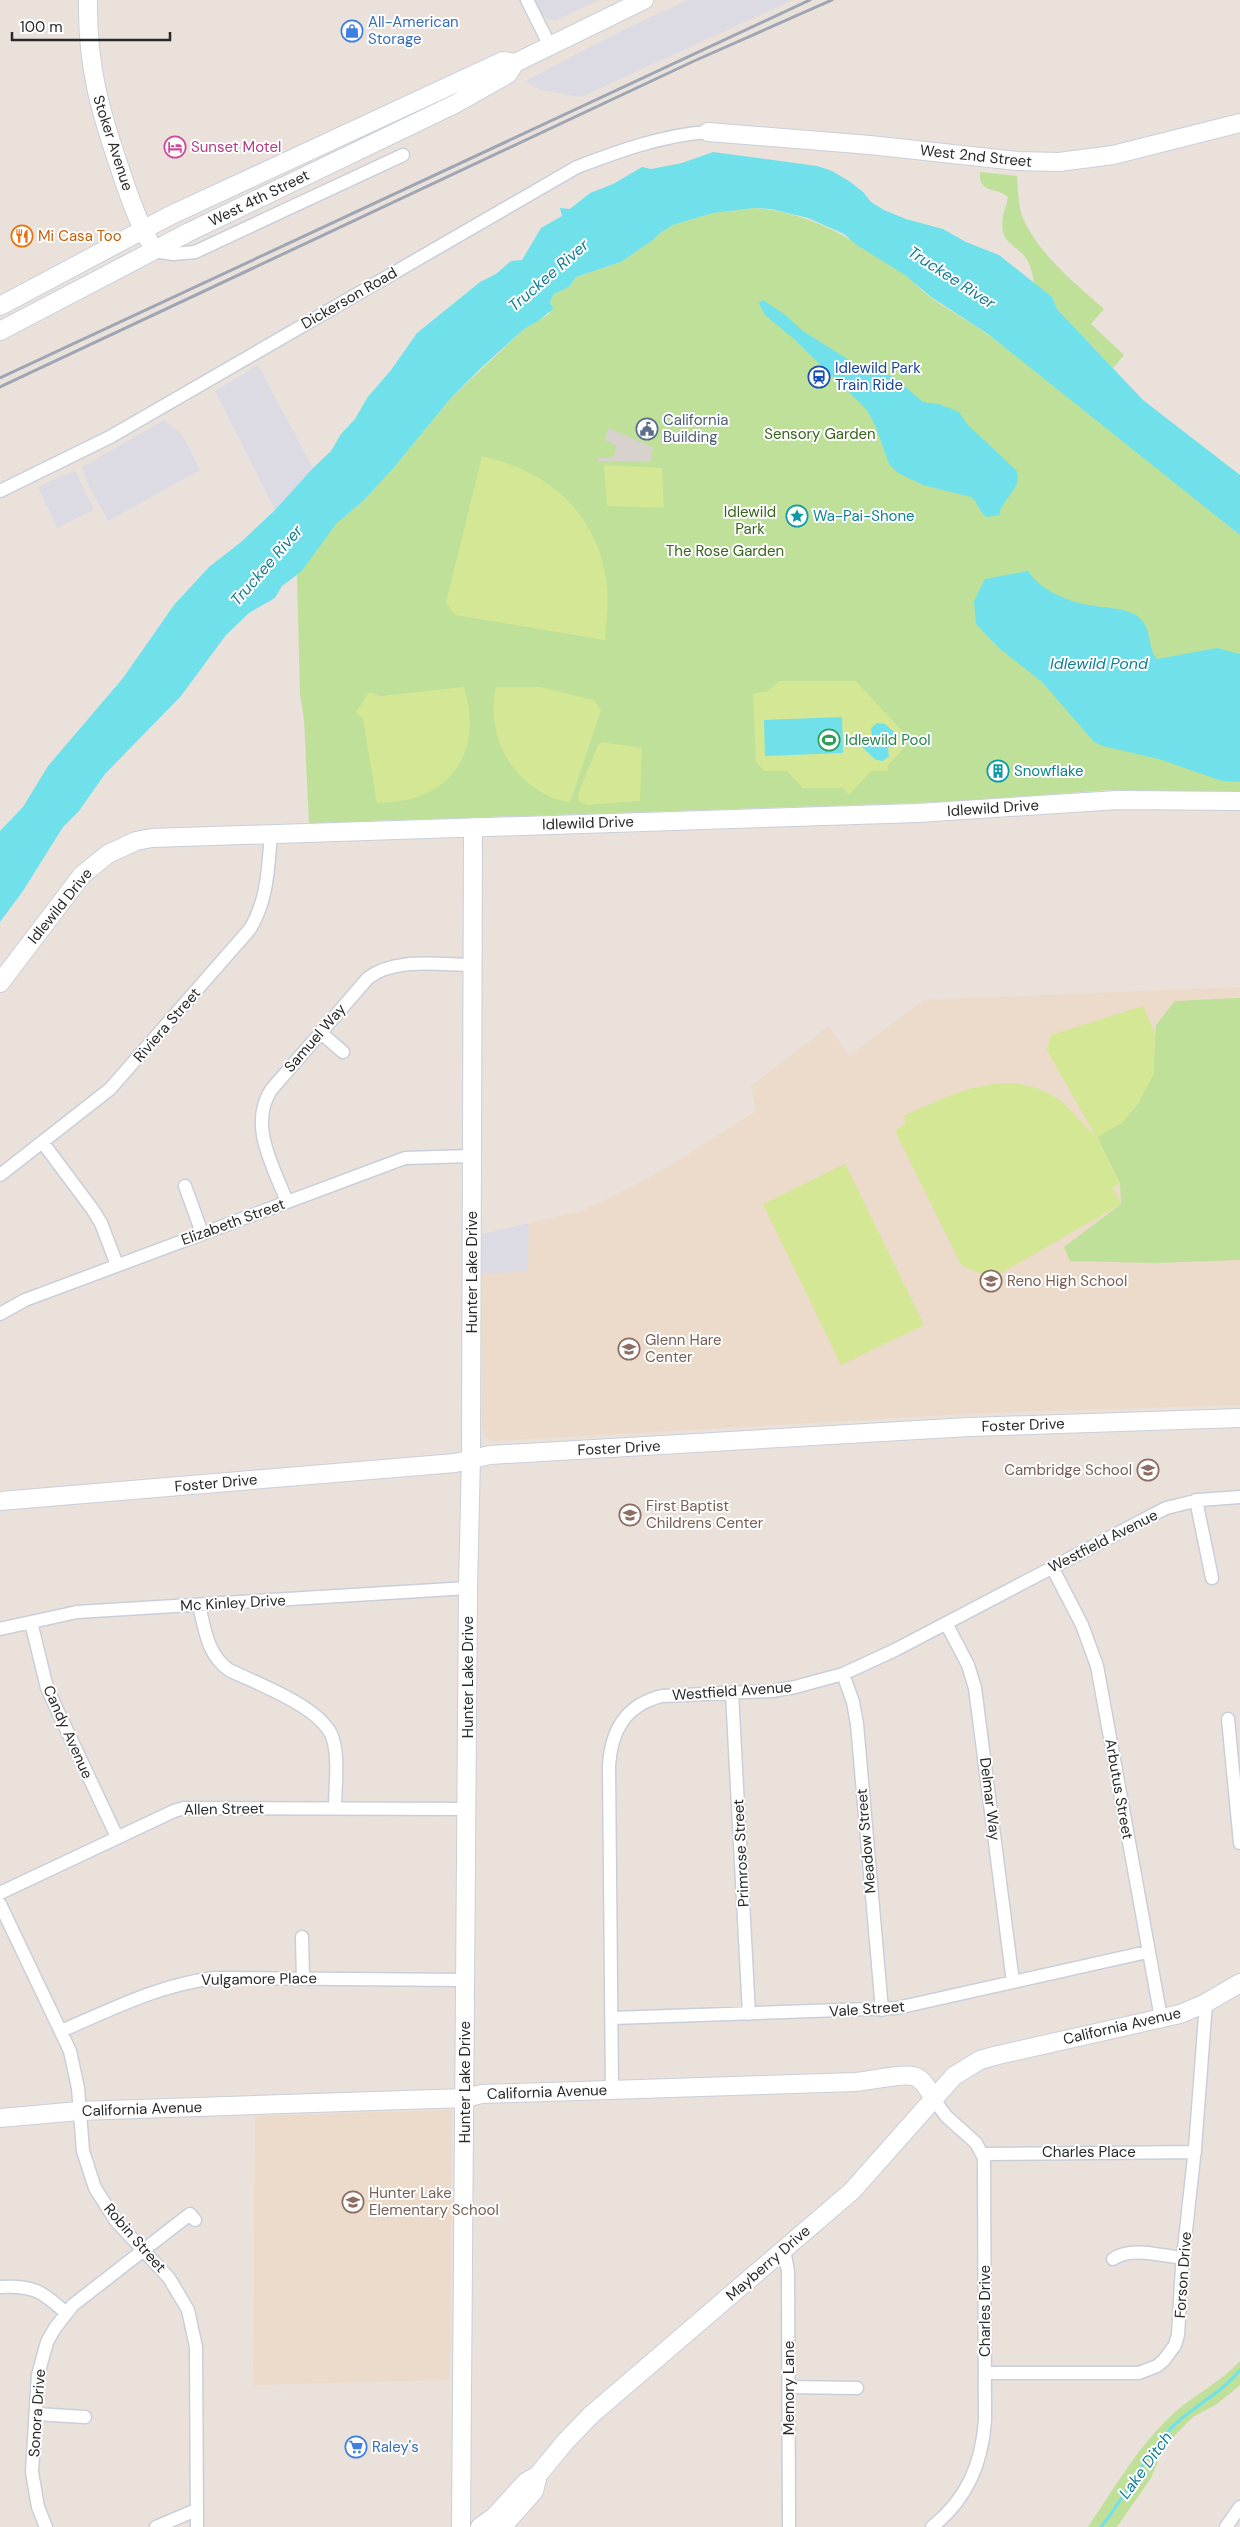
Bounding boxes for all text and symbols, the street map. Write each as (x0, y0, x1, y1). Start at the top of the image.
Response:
scale bar (12, 10, 170, 42)
place label: All-American Storage (368, 12, 459, 49)
text: 100 m (20, 17, 63, 37)
shop icon: All-American Storage (340, 19, 364, 43)
street label: Stoker Avenue (88, 93, 138, 193)
hotel icon: Sunset Motel (163, 135, 187, 159)
place label: Sunset Motel (191, 137, 281, 157)
street label: West 2nd Street (919, 140, 1033, 172)
street label: West 4th Street (205, 165, 313, 231)
restaurant icon: Mi Casa Too (10, 224, 34, 248)
place label: Mi Casa Too (38, 226, 122, 246)
water label: Truckee River (504, 234, 594, 316)
water label: Truckee River (904, 241, 1000, 314)
street label: Dickerson Road (297, 262, 401, 334)
place label: Idlewild Park Train Ride (835, 358, 921, 395)
station icon: Idlewild Park Train Ride (807, 365, 831, 389)
place label: California Building (663, 410, 728, 447)
public building icon: California Building (635, 417, 659, 441)
park label: Sensory Garden (764, 424, 876, 444)
park label: Idlewild Park (724, 502, 776, 539)
place icon: Wa-Pai-Shone (785, 504, 809, 528)
place label: Wa-Pai-Shone (813, 506, 915, 526)
water label: Truckee River (226, 520, 308, 610)
park label: The Rose Garden (666, 541, 784, 561)
water label: Idlewild Pond (1050, 653, 1149, 674)
sports icon: Idlewild Pool (817, 728, 841, 752)
place label: Idlewild Pool (845, 730, 931, 750)
building icon: Snowflake (986, 759, 1010, 783)
place label: Snowflake (1014, 761, 1084, 781)
street label: Idlewild Drive (947, 795, 1039, 821)
street label: Idlewild Drive (542, 811, 634, 835)
street label: Idlewild Drive (23, 864, 97, 948)
street label: Riviera Street (129, 983, 205, 1067)
street label: Samuel Way (280, 999, 351, 1077)
street label: Elizabeth Street (178, 1194, 288, 1250)
street label: Hunter Lake Drive (462, 1211, 482, 1333)
school or university icon: Reno High School (979, 1269, 1003, 1293)
place label: Reno High School (1007, 1271, 1127, 1291)
place label: Glenn Hare Center (645, 1330, 722, 1367)
school or university icon: Glenn Hare Center (617, 1337, 641, 1361)
street label: Foster Drive (981, 1414, 1065, 1436)
street label: Foster Drive (577, 1436, 661, 1460)
school or university icon: Cambridge School (1136, 1458, 1160, 1482)
place label: Cambridge School (1004, 1460, 1132, 1480)
street label: Foster Drive (174, 1469, 258, 1497)
place label: First Baptist Childrens Center (646, 1496, 764, 1533)
school or university icon: First Baptist Childrens Center (618, 1503, 642, 1527)
street label: Westfield Avenue (1045, 1505, 1161, 1577)
street label: Mc Kinley Drive (180, 1590, 286, 1616)
street label: Hunter Lake Drive (458, 1616, 478, 1738)
street label: Westfield Avenue (671, 1677, 793, 1705)
street label: Candy Avenue (38, 1682, 98, 1782)
street label: Arbutus Street (1100, 1737, 1138, 1841)
street label: Delmar Way (975, 1756, 1005, 1842)
street label: Meadow Street (851, 1788, 881, 1894)
street label: Allen Street (184, 1798, 264, 1820)
street label: Primrose Street (728, 1798, 754, 1907)
street label: Vulgamore Place (201, 1968, 317, 1990)
street label: Vale Street (829, 1996, 906, 2022)
street label: California Avenue (1061, 2003, 1183, 2049)
street label: Hunter Lake Drive (455, 2021, 475, 2143)
street label: California Avenue (486, 2080, 608, 2104)
street label: California Avenue (81, 2097, 203, 2121)
street label: Charles Place (1042, 2142, 1136, 2162)
place label: Hunter Lake Elementary School (369, 2183, 499, 2220)
school or university icon: Hunter Lake Elementary School (341, 2190, 365, 2214)
street label: Robin Street (99, 2199, 171, 2277)
street label: Mayberry Drive (722, 2221, 814, 2305)
street label: Forson Drive (1170, 2231, 1196, 2319)
street label: Charles Drive (975, 2265, 995, 2357)
street label: Memory Lane (779, 2341, 799, 2435)
street label: Sonora Drive (24, 2368, 50, 2458)
water label: Lake Ditch (1114, 2428, 1177, 2503)
supermarket icon: Raley's (344, 2435, 368, 2459)
place label: Raley's (372, 2437, 419, 2457)

